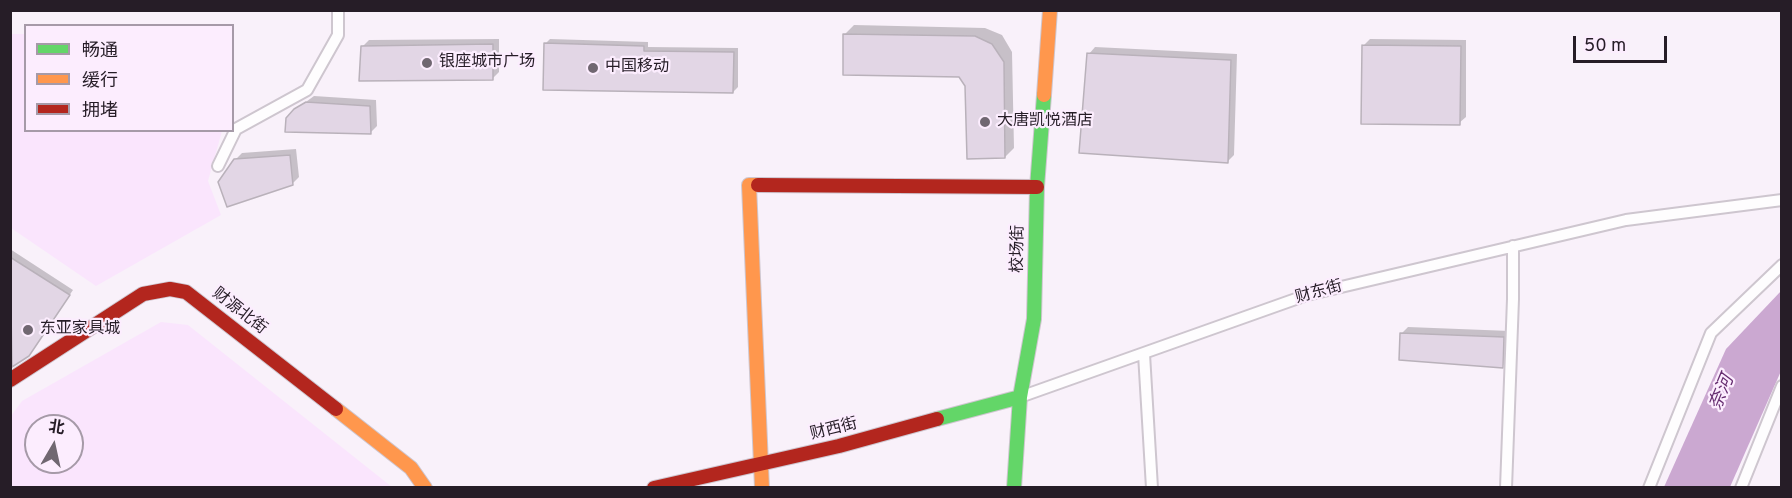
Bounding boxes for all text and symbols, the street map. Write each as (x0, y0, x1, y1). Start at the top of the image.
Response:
legend (24, 24, 234, 132)
scale bar (1576, 24, 1670, 62)
text: 50 m (1584, 35, 1626, 58)
text: 畅通 (82, 40, 118, 63)
place label: 银座城市广场 (439, 53, 535, 73)
marker: 银座城市广场 (420, 56, 434, 70)
place label: 中国移动 (605, 58, 669, 78)
marker: 中国移动 (586, 61, 600, 75)
text: 缓行 (82, 70, 118, 93)
text: 拥堵 (82, 100, 118, 123)
place label: 大唐凯悦酒店 (997, 112, 1093, 132)
marker: 大唐凯悦酒店 (978, 115, 992, 129)
street label: 校场街 (1009, 225, 1029, 273)
street label: 财东街 (1293, 278, 1345, 308)
street label: 财源北街 (208, 285, 270, 339)
place label: 东亚家具城 (40, 320, 120, 340)
marker: 东亚家具城 (21, 323, 35, 337)
water label: 奈河 (1706, 372, 1740, 414)
north arrow (24, 414, 84, 474)
street label: 财西街 (808, 415, 860, 445)
text: 北 (47, 417, 66, 439)

